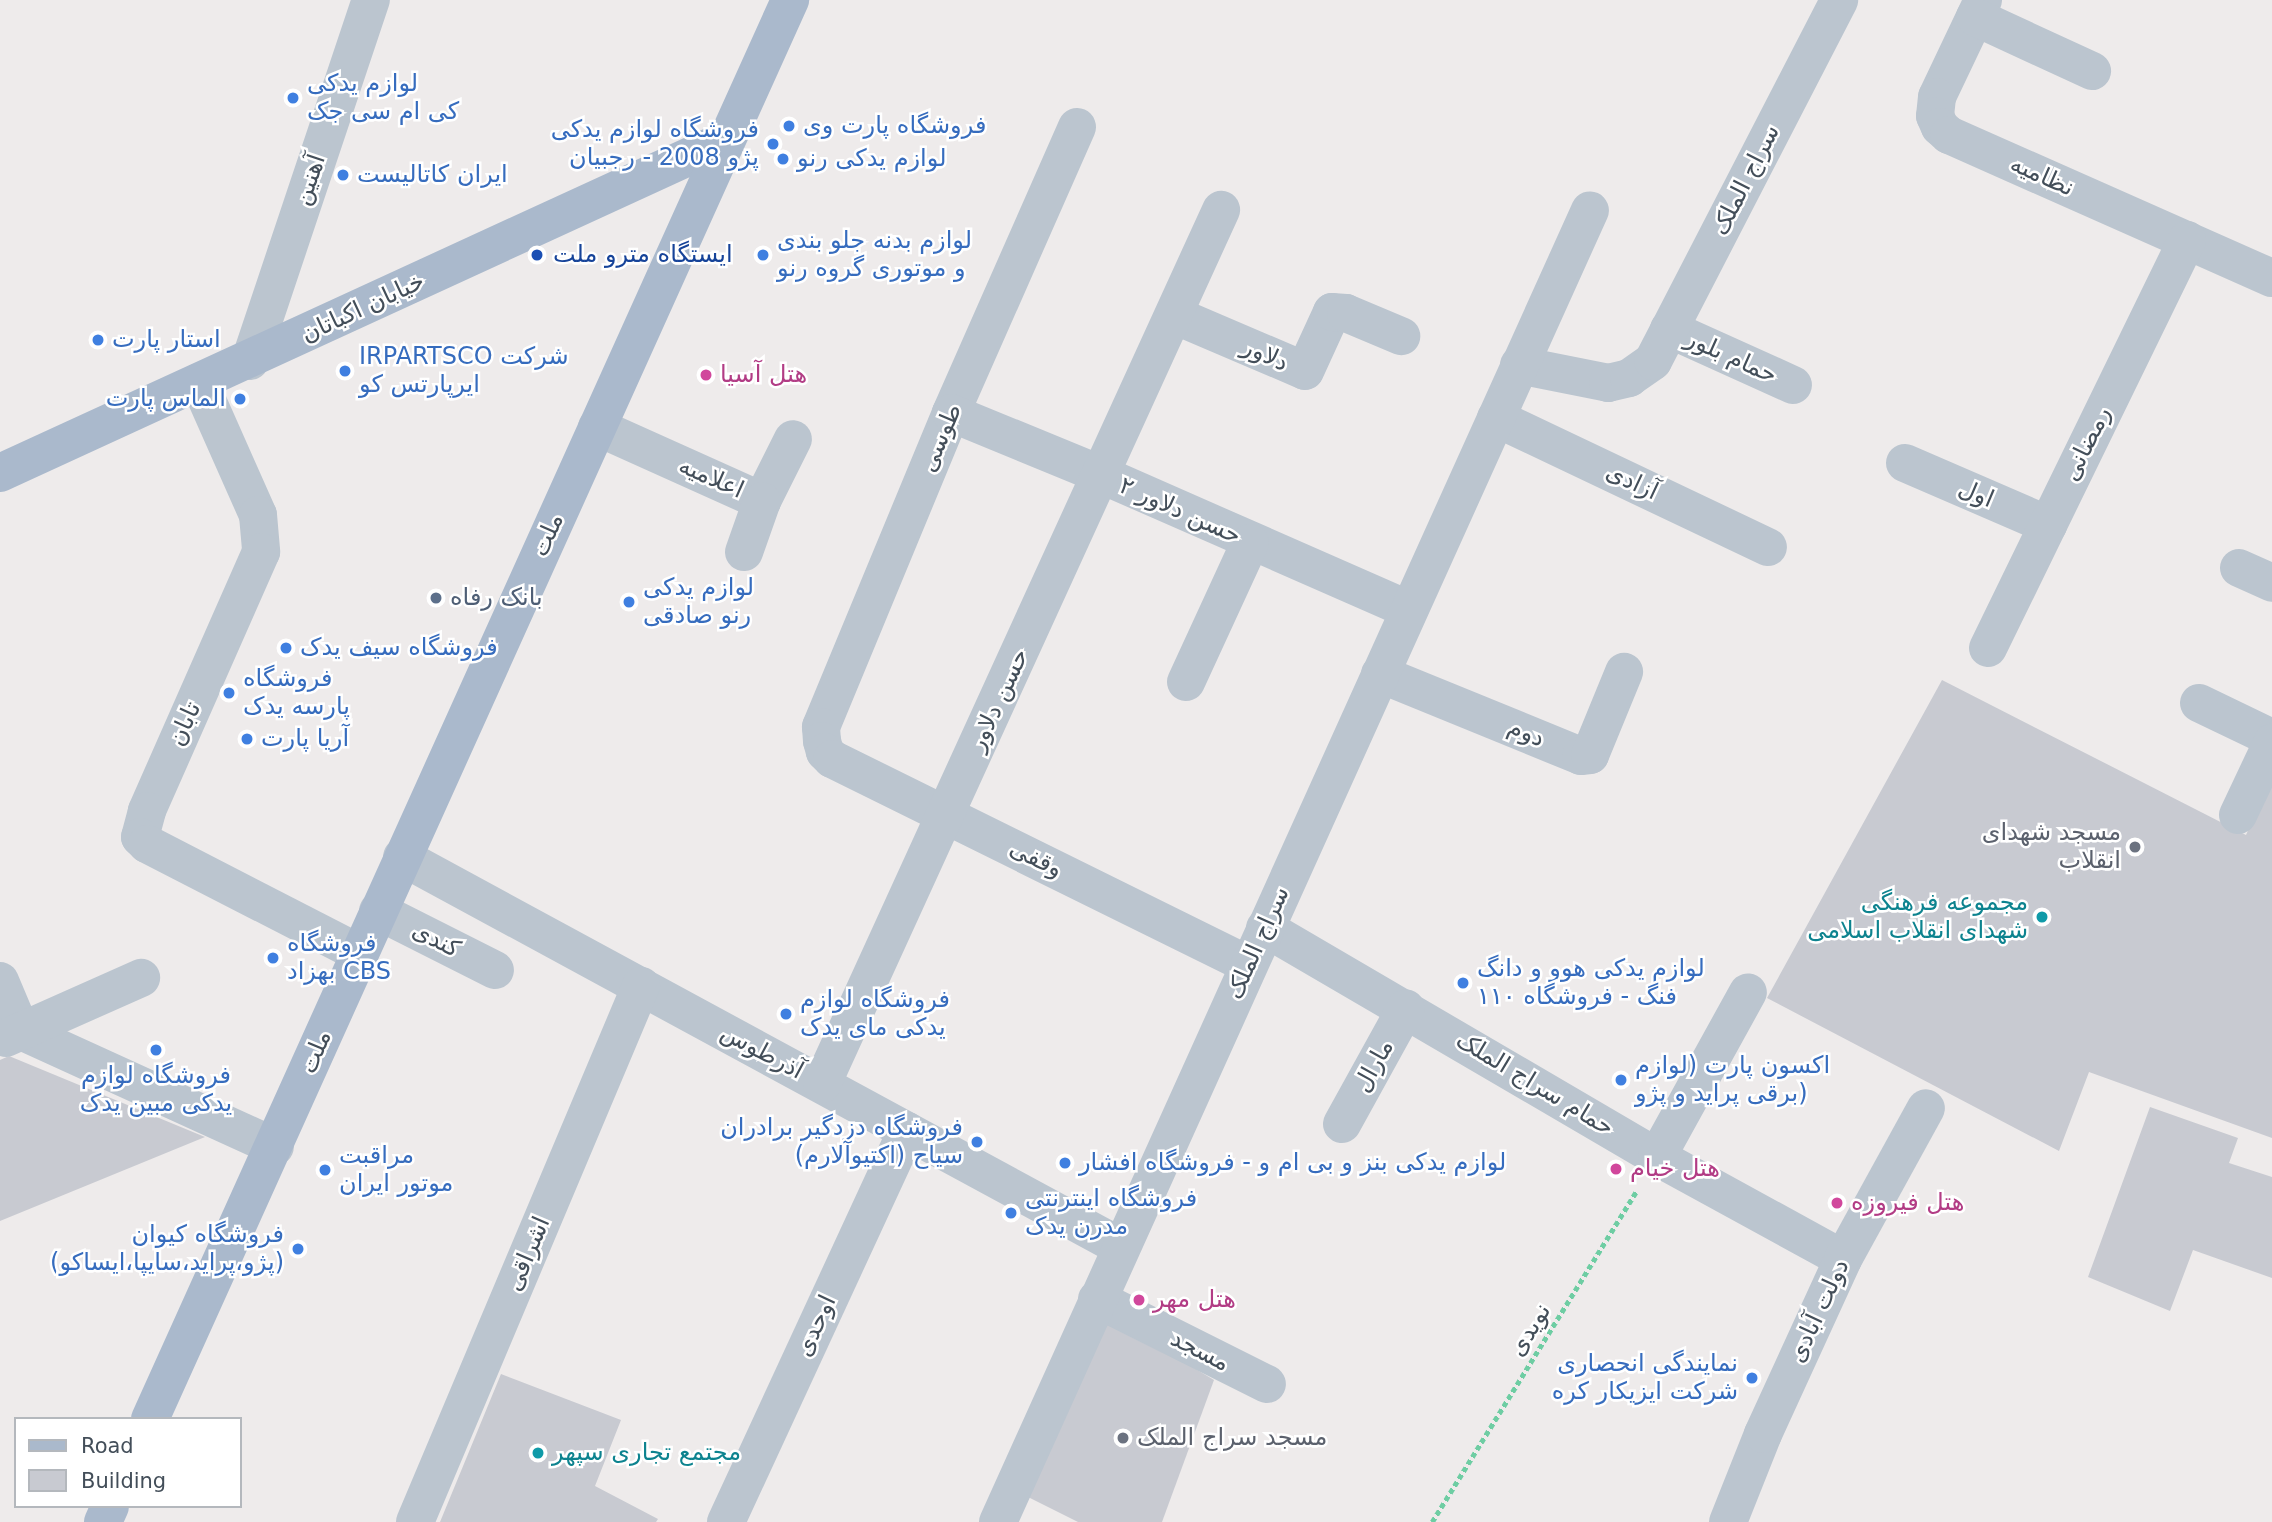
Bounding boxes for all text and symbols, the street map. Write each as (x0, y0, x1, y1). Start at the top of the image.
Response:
place label: لوازم یدکی کی ام سی جک (307, 70, 459, 126)
marker: لوازم یدکی کی ام سی جک (285, 90, 301, 106)
place label: فروشگاه پارت وی (803, 112, 986, 140)
place label: فروشگاه لوازم یدکی پژو 2008 - رجبیان (551, 116, 759, 172)
marker: فروشگاه پارت وی (781, 118, 797, 134)
street label: سراج الملک (1706, 120, 1786, 240)
marker: فروشگاه لوازم یدکی پژو 2008 - رجبیان (765, 136, 781, 152)
place label: لوازم یدکی رنو (797, 145, 946, 173)
street label: نظامیه (2006, 149, 2078, 203)
street label: آهنین (288, 151, 332, 209)
marker: لوازم یدکی رنو (775, 151, 791, 167)
place label: ایران کاتالیست (357, 161, 508, 189)
marker: ایران کاتالیست (335, 167, 351, 183)
place label: لوازم بدنه جلو بندی و موتوری گروه رنو (777, 227, 972, 283)
place label: ایستگاه مترو ملت (553, 241, 733, 269)
marker: ایستگاه مترو ملت (527, 245, 547, 265)
marker: لوازم بدنه جلو بندی و موتوری گروه رنو (755, 247, 771, 263)
street label: خیابان اکباتان (297, 267, 429, 349)
street label: حمام بلور (1681, 324, 1781, 390)
place label: استار پارت (112, 326, 221, 354)
marker: استار پارت (90, 332, 106, 348)
street label: دلاور (1237, 332, 1293, 378)
place label: IRPARTSCO شرکت ایرپارتس کو (359, 343, 569, 399)
place label: هتل آسیا (720, 361, 807, 389)
marker: IRPARTSCO شرکت ایرپارتس کو (337, 363, 353, 379)
marker: هتل آسیا (698, 367, 714, 383)
place label: الماس پارت (106, 385, 226, 413)
marker: الماس پارت (232, 391, 248, 407)
street label: طوسی (914, 399, 968, 477)
street label: رمضانی (2057, 402, 2117, 486)
street label: اعلامیه (674, 451, 748, 505)
street label: آزادی (1601, 457, 1663, 507)
street label: حسن دلاور ۲ (1115, 471, 1245, 551)
street label: اول (1954, 474, 1998, 514)
street label: ملت (526, 509, 570, 561)
place label: لوازم یدکی رنو صادقی (643, 574, 754, 630)
place label: بانک رفاه (450, 584, 543, 612)
marker: بانک رفاه (428, 590, 444, 606)
marker: لوازم یدکی رنو صادقی (621, 594, 637, 610)
place label: فروشگاه سیف یدک (300, 634, 498, 662)
marker: فروشگاه سیف یدک (278, 640, 294, 656)
street label: حسن دلاور (963, 644, 1035, 756)
place label: فروشگاه پارسه یدک (243, 665, 350, 721)
marker: فروشگاه پارسه یدک (221, 685, 237, 701)
street label: تابان (163, 697, 207, 751)
street label: دوم (1503, 713, 1549, 753)
place label: آریا پارت (261, 725, 349, 753)
marker: آریا پارت (239, 731, 255, 747)
place label: مسجد شهدای انقلاب (1982, 819, 2121, 875)
street label: وقفی (1005, 834, 1067, 884)
marker: مسجد شهدای انقلاب (2127, 839, 2143, 855)
street label: سراج الملک (1220, 882, 1296, 1004)
place label: مجموعه فرهنگی شهدای انقلاب اسلامی (1807, 889, 2028, 945)
marker: مجموعه فرهنگی شهدای انقلاب اسلامی (2034, 909, 2050, 925)
street label: کندی (407, 916, 465, 964)
place label: فروشگاه بهزاد CBS (287, 930, 391, 986)
marker: فروشگاه بهزاد CBS (265, 950, 281, 966)
place label: لوازم یدکی هوو و دانگ فنگ - فروشگاه ۱۱۰ (1477, 955, 1705, 1011)
marker: لوازم یدکی هوو و دانگ فنگ - فروشگاه ۱۱۰ (1455, 975, 1471, 991)
place label: فروشگاه لوازم یدکی مای یدک (800, 986, 950, 1042)
marker: فروشگاه لوازم یدکی مای یدک (778, 1006, 794, 1022)
street label: آذرطوس (716, 1018, 808, 1086)
street label: ملت (294, 1026, 338, 1078)
street label: حمام سراج الملک (1451, 1026, 1619, 1142)
street label: مارال (1348, 1035, 1400, 1097)
marker: فروشگاه لوازم یدکی مبین یدک (148, 1042, 164, 1058)
place label: اکسون پارت (لوازم برقی پراید و پژو) (1635, 1052, 1830, 1108)
place label: فروشگاه لوازم یدکی مبین یدک (80, 1062, 232, 1118)
marker: اکسون پارت (لوازم برقی پراید و پژو) (1613, 1072, 1629, 1088)
place label: فروشگاه دزدگیر برادران سیاح (اکتیوآلارم) (720, 1114, 963, 1170)
marker: فروشگاه دزدگیر برادران سیاح (اکتیوآلارم) (969, 1134, 985, 1150)
place label: مراقبت موتور ایران (339, 1142, 453, 1198)
place label: لوازم یدکی بنز و بی ام و - فروشگاه افشار (1079, 1149, 1506, 1177)
marker: لوازم یدکی بنز و بی ام و - فروشگاه افشار (1057, 1155, 1073, 1171)
place label: هتل خیام (1630, 1155, 1720, 1183)
marker: هتل خیام (1608, 1161, 1624, 1177)
marker: مراقبت موتور ایران (317, 1162, 333, 1178)
place label: فروشگاه اینترنتی مدرن یدک (1025, 1185, 1197, 1241)
place label: هتل فیروزه (1851, 1189, 1964, 1217)
marker: هتل فیروزه (1829, 1195, 1845, 1211)
marker: فروشگاه اینترنتی مدرن یدک (1003, 1205, 1019, 1221)
street label: اشراقی (499, 1212, 557, 1296)
place label: فروشگاه کیوان (پژو،پراید،سایپا،ایساکو) (50, 1221, 284, 1277)
marker: فروشگاه کیوان (پژو،پراید،سایپا،ایساکو) (290, 1241, 306, 1257)
street label: دولت آبادی (1783, 1255, 1855, 1367)
place label: هتل مهر (1153, 1286, 1236, 1314)
street label: اوحدی (789, 1291, 843, 1361)
marker: هتل مهر (1131, 1292, 1147, 1308)
street label: نویدی (1503, 1298, 1557, 1362)
street label: مسجد (1166, 1324, 1234, 1378)
place label: نمایندگی انحصاری شرکت ایزیکار کره (1552, 1350, 1738, 1406)
marker: نمایندگی انحصاری شرکت ایزیکار کره (1744, 1370, 1760, 1386)
legend (14, 1417, 242, 1508)
place label: مسجد سراج الملک (1137, 1424, 1327, 1452)
marker: مسجد سراج الملک (1115, 1430, 1131, 1446)
text: Road (81, 1434, 134, 1458)
place label: مجتمع تجاری سپهر (552, 1439, 741, 1467)
marker: مجتمع تجاری سپهر (530, 1445, 546, 1461)
text: Building (81, 1469, 166, 1493)

